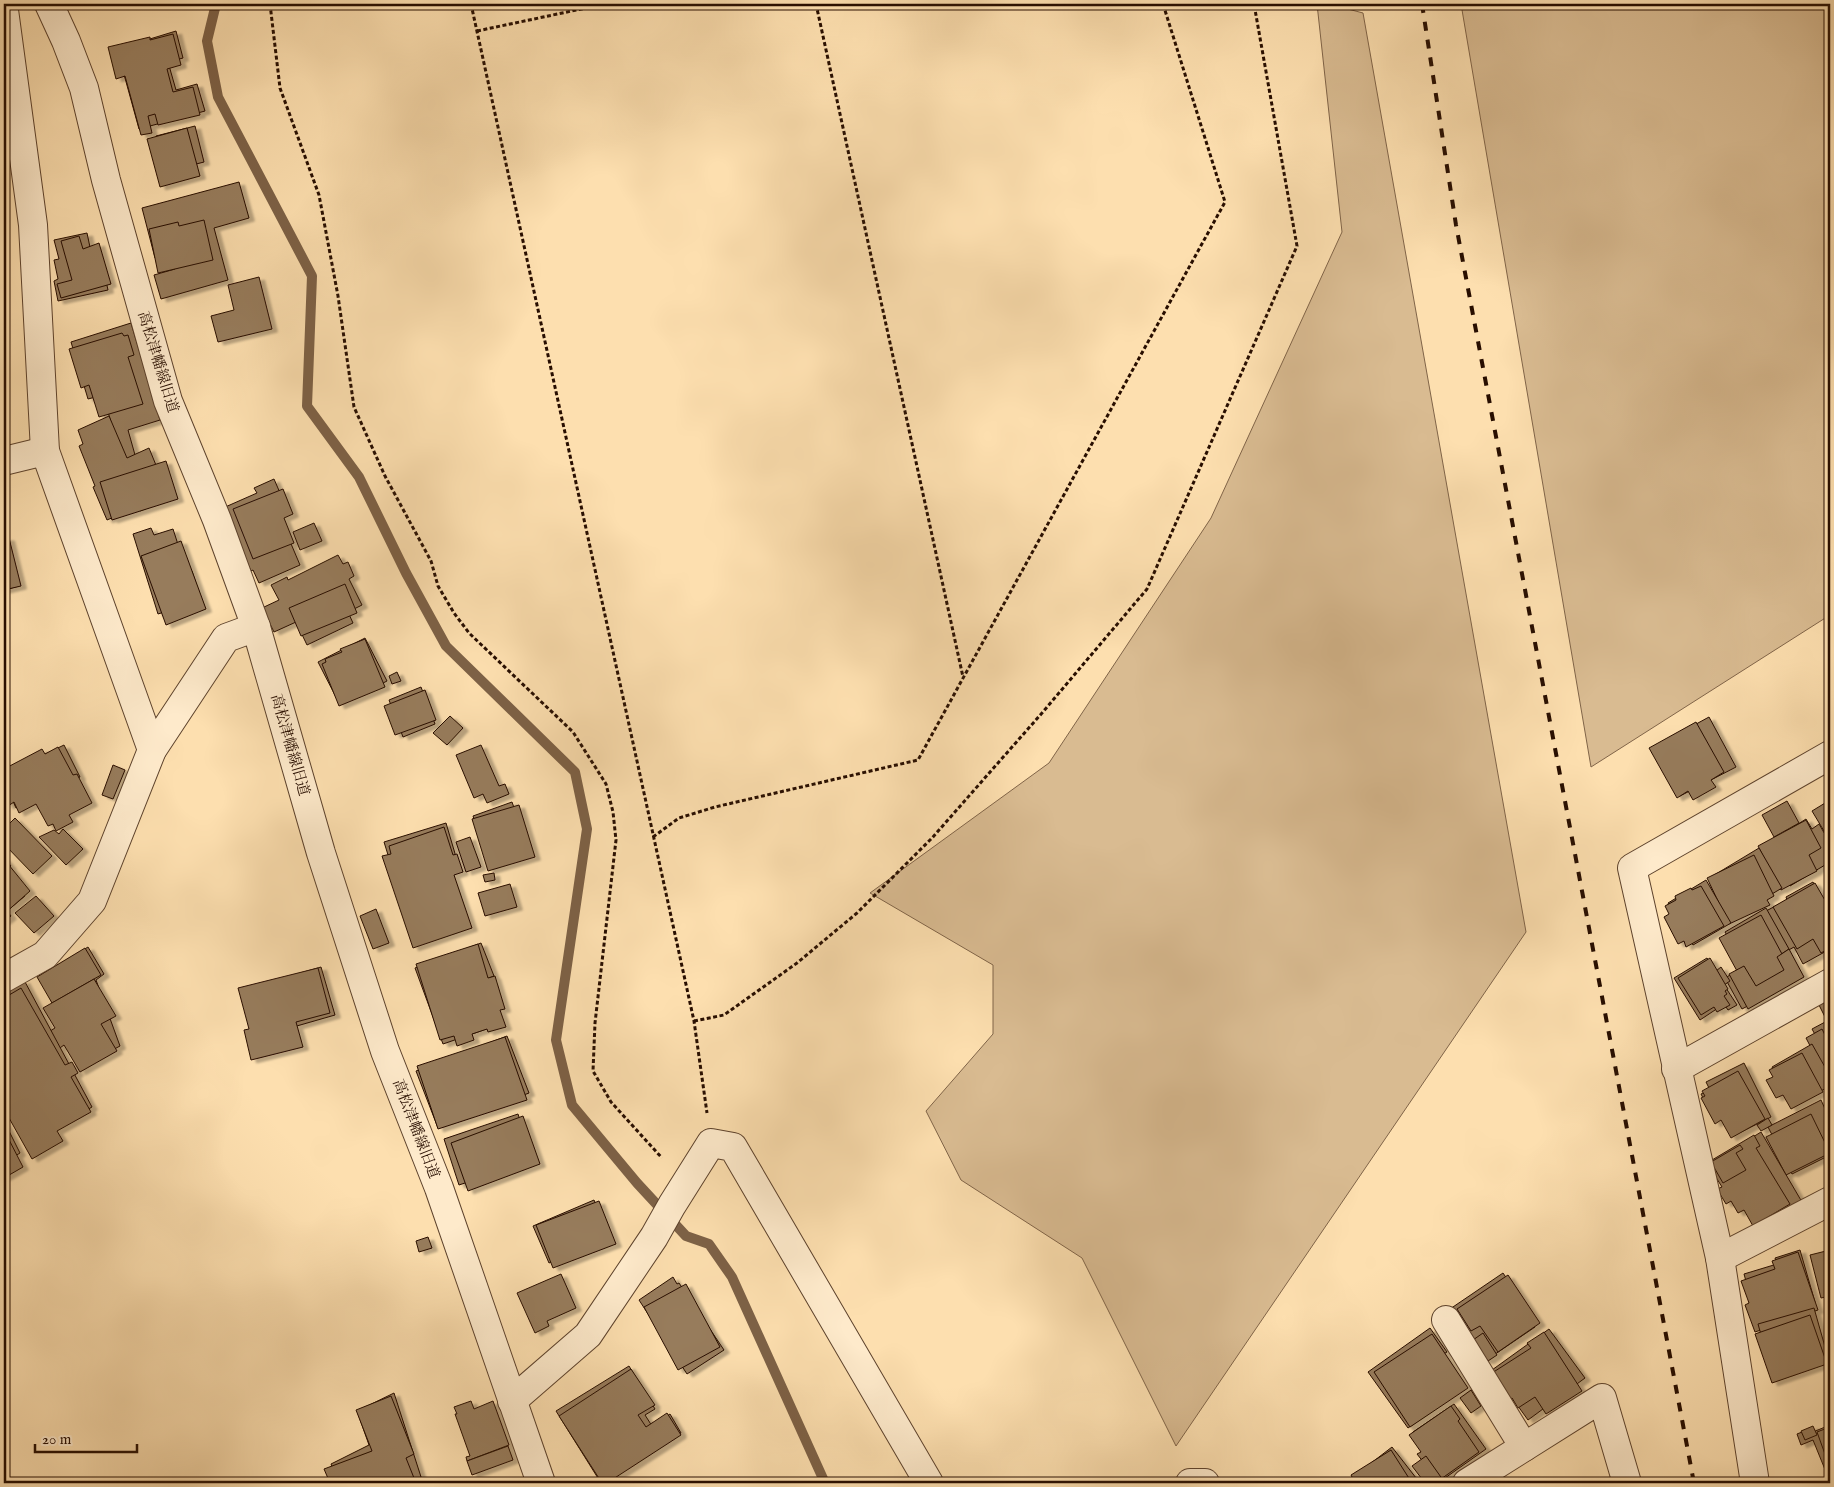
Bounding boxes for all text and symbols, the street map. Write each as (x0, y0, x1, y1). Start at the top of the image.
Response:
street label: 高松津幡線旧道 (134, 309, 182, 415)
street label: 高松津幡線旧道 (266, 692, 314, 798)
street label: 高松津幡線旧道 (388, 1077, 444, 1181)
scale bar (35, 1422, 138, 1454)
text: 20 m (42, 1430, 72, 1449)

